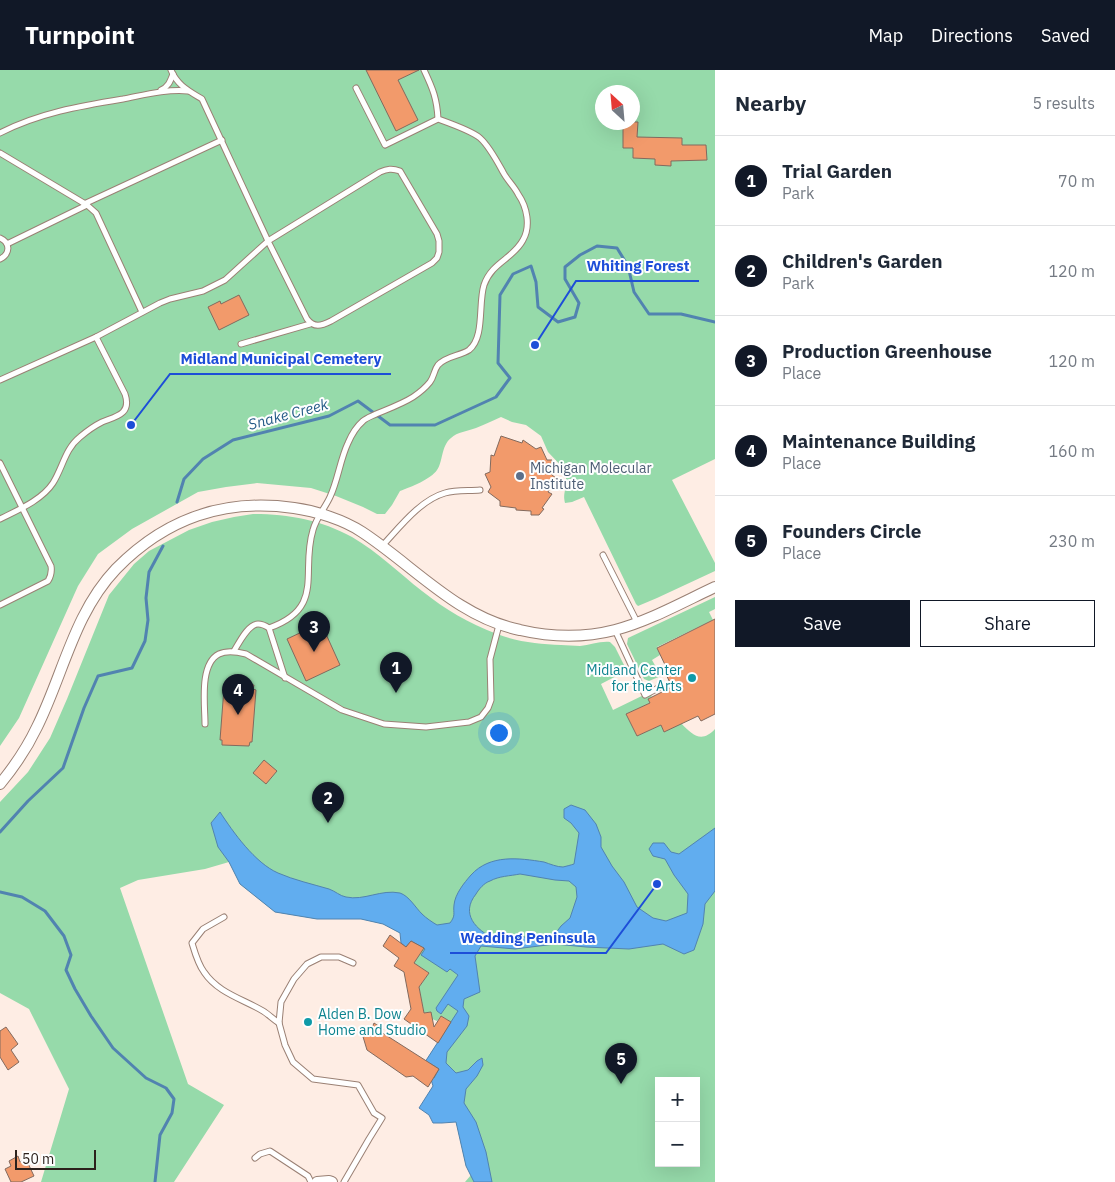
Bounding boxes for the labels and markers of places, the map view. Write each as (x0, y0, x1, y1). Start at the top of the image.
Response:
callout: Whiting Forest (576, 251, 699, 281)
callout: Midland Municipal Cemetery (170, 344, 391, 374)
place label: Michigan Molecular Institute (530, 459, 652, 493)
marker: Michigan Molecular Institute (514, 470, 526, 482)
pin: 3 (298, 611, 330, 652)
pin: 1 (380, 652, 412, 693)
place label: Midland Center for the Arts (586, 661, 682, 695)
marker: Midland Center for the Arts (686, 672, 698, 684)
pin: 4 (222, 674, 254, 715)
pin: 2 (312, 782, 344, 823)
callout: Wedding Peninsula (450, 923, 606, 953)
place label: Alden B. Dow Home and Studio (318, 1005, 426, 1039)
marker: Alden B. Dow Home and Studio (302, 1016, 314, 1028)
pin: 5 (605, 1043, 637, 1084)

